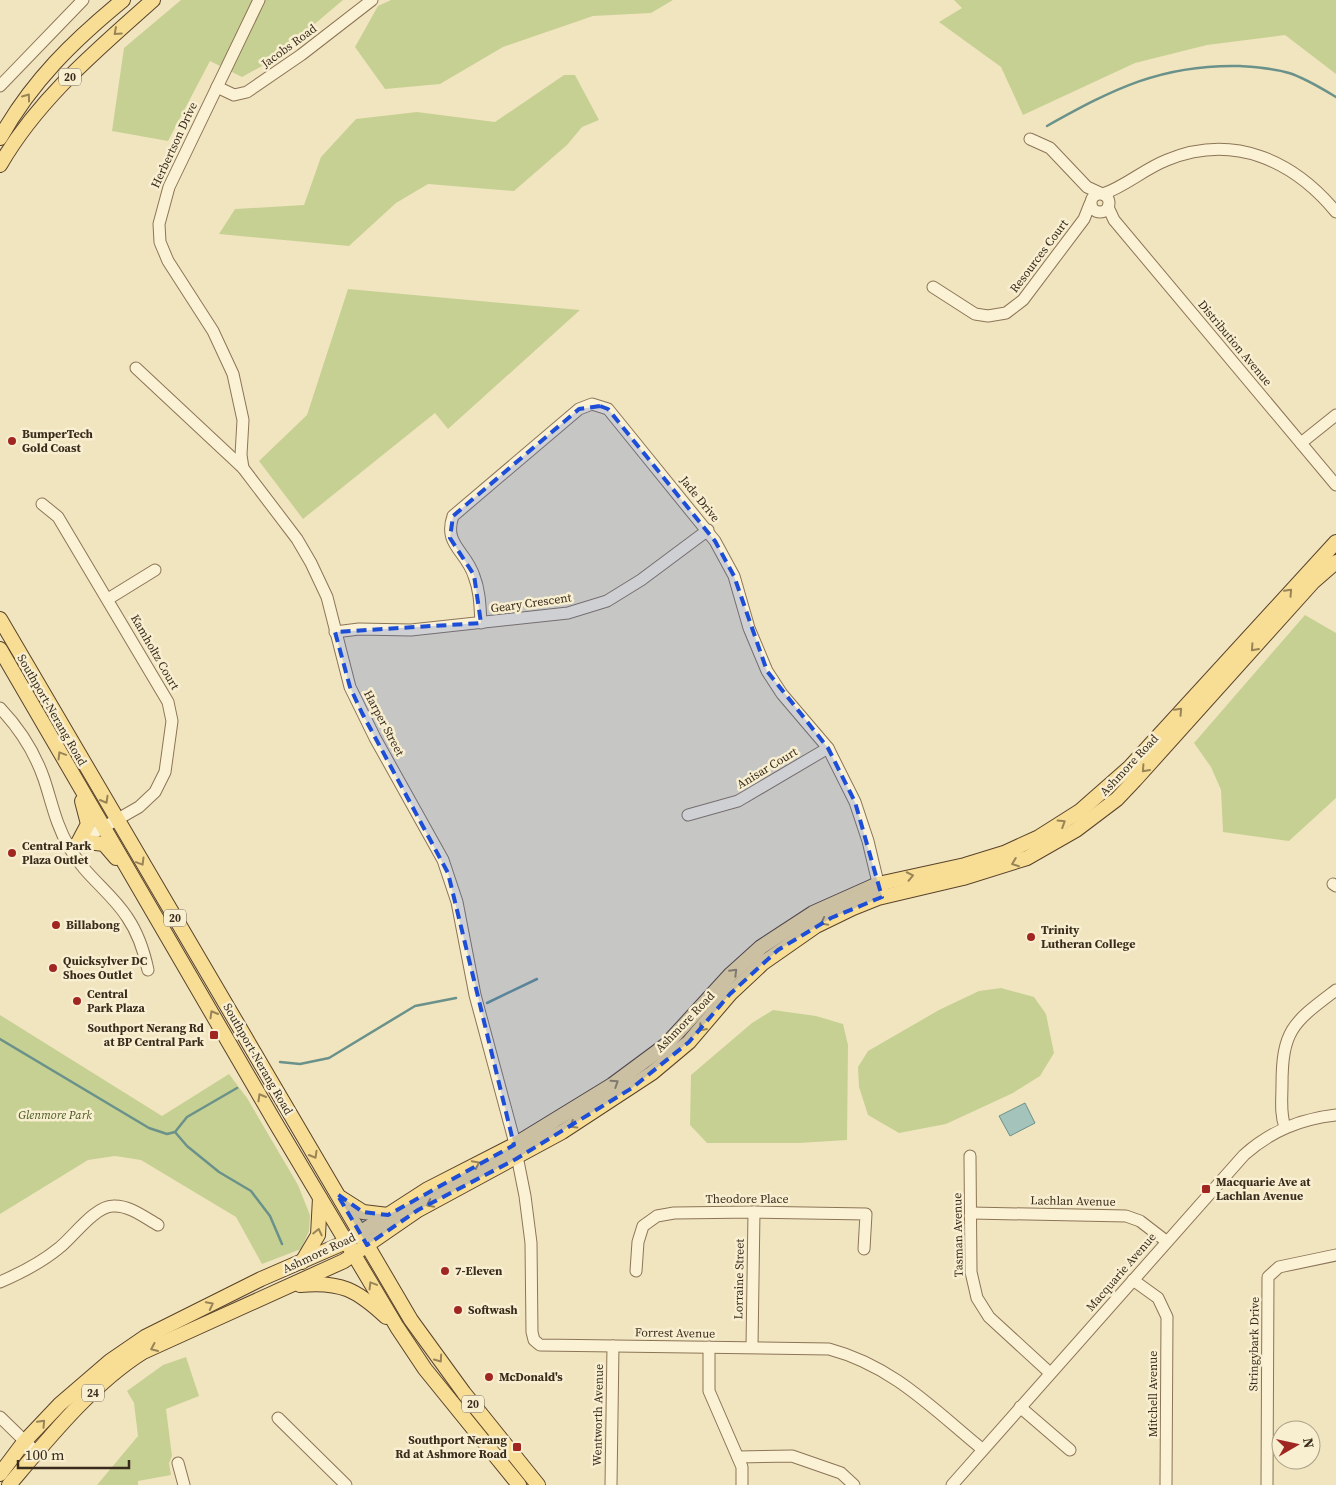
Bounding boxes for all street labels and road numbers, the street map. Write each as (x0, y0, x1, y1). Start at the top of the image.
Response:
street label: Jacobs Road (257, 20, 320, 72)
road number: 20 (59, 68, 81, 86)
street label: Herbertson Drive (147, 99, 201, 191)
street label: Resources Court (1006, 216, 1072, 296)
street label: Distribution Avenue (1194, 297, 1276, 389)
street label: Jade Drive (676, 472, 724, 525)
street label: Geary Crescent (490, 589, 572, 617)
street label: Kamholtz Court (127, 611, 183, 693)
street label: Southport-Nerang Road (14, 651, 91, 769)
street label: Harper Street (360, 687, 408, 759)
street label: Ashmore Road (1096, 731, 1162, 799)
street label: Anisar Court (734, 744, 800, 792)
road number: 20 (164, 910, 186, 926)
street label: Ashmore Road (652, 988, 718, 1056)
street label: Southport-Nerang Road (220, 1000, 297, 1118)
street label: Theodore Place (705, 1191, 789, 1207)
street label: Lachlan Avenue (1030, 1192, 1116, 1210)
street label: Tasman Avenue (949, 1193, 967, 1277)
street label: Ashmore Road (280, 1229, 358, 1277)
street label: Macquarie Avenue (1082, 1229, 1160, 1315)
street label: Lorraine Street (730, 1238, 748, 1319)
street label: Stringybark Drive (1245, 1297, 1263, 1391)
street label: Forrest Avenue (635, 1324, 715, 1342)
street label: Mitchell Avenue (1145, 1351, 1161, 1437)
street label: Wentworth Avenue (589, 1364, 607, 1466)
road number: 24 (82, 1385, 104, 1402)
road number: 20 (462, 1396, 484, 1412)

